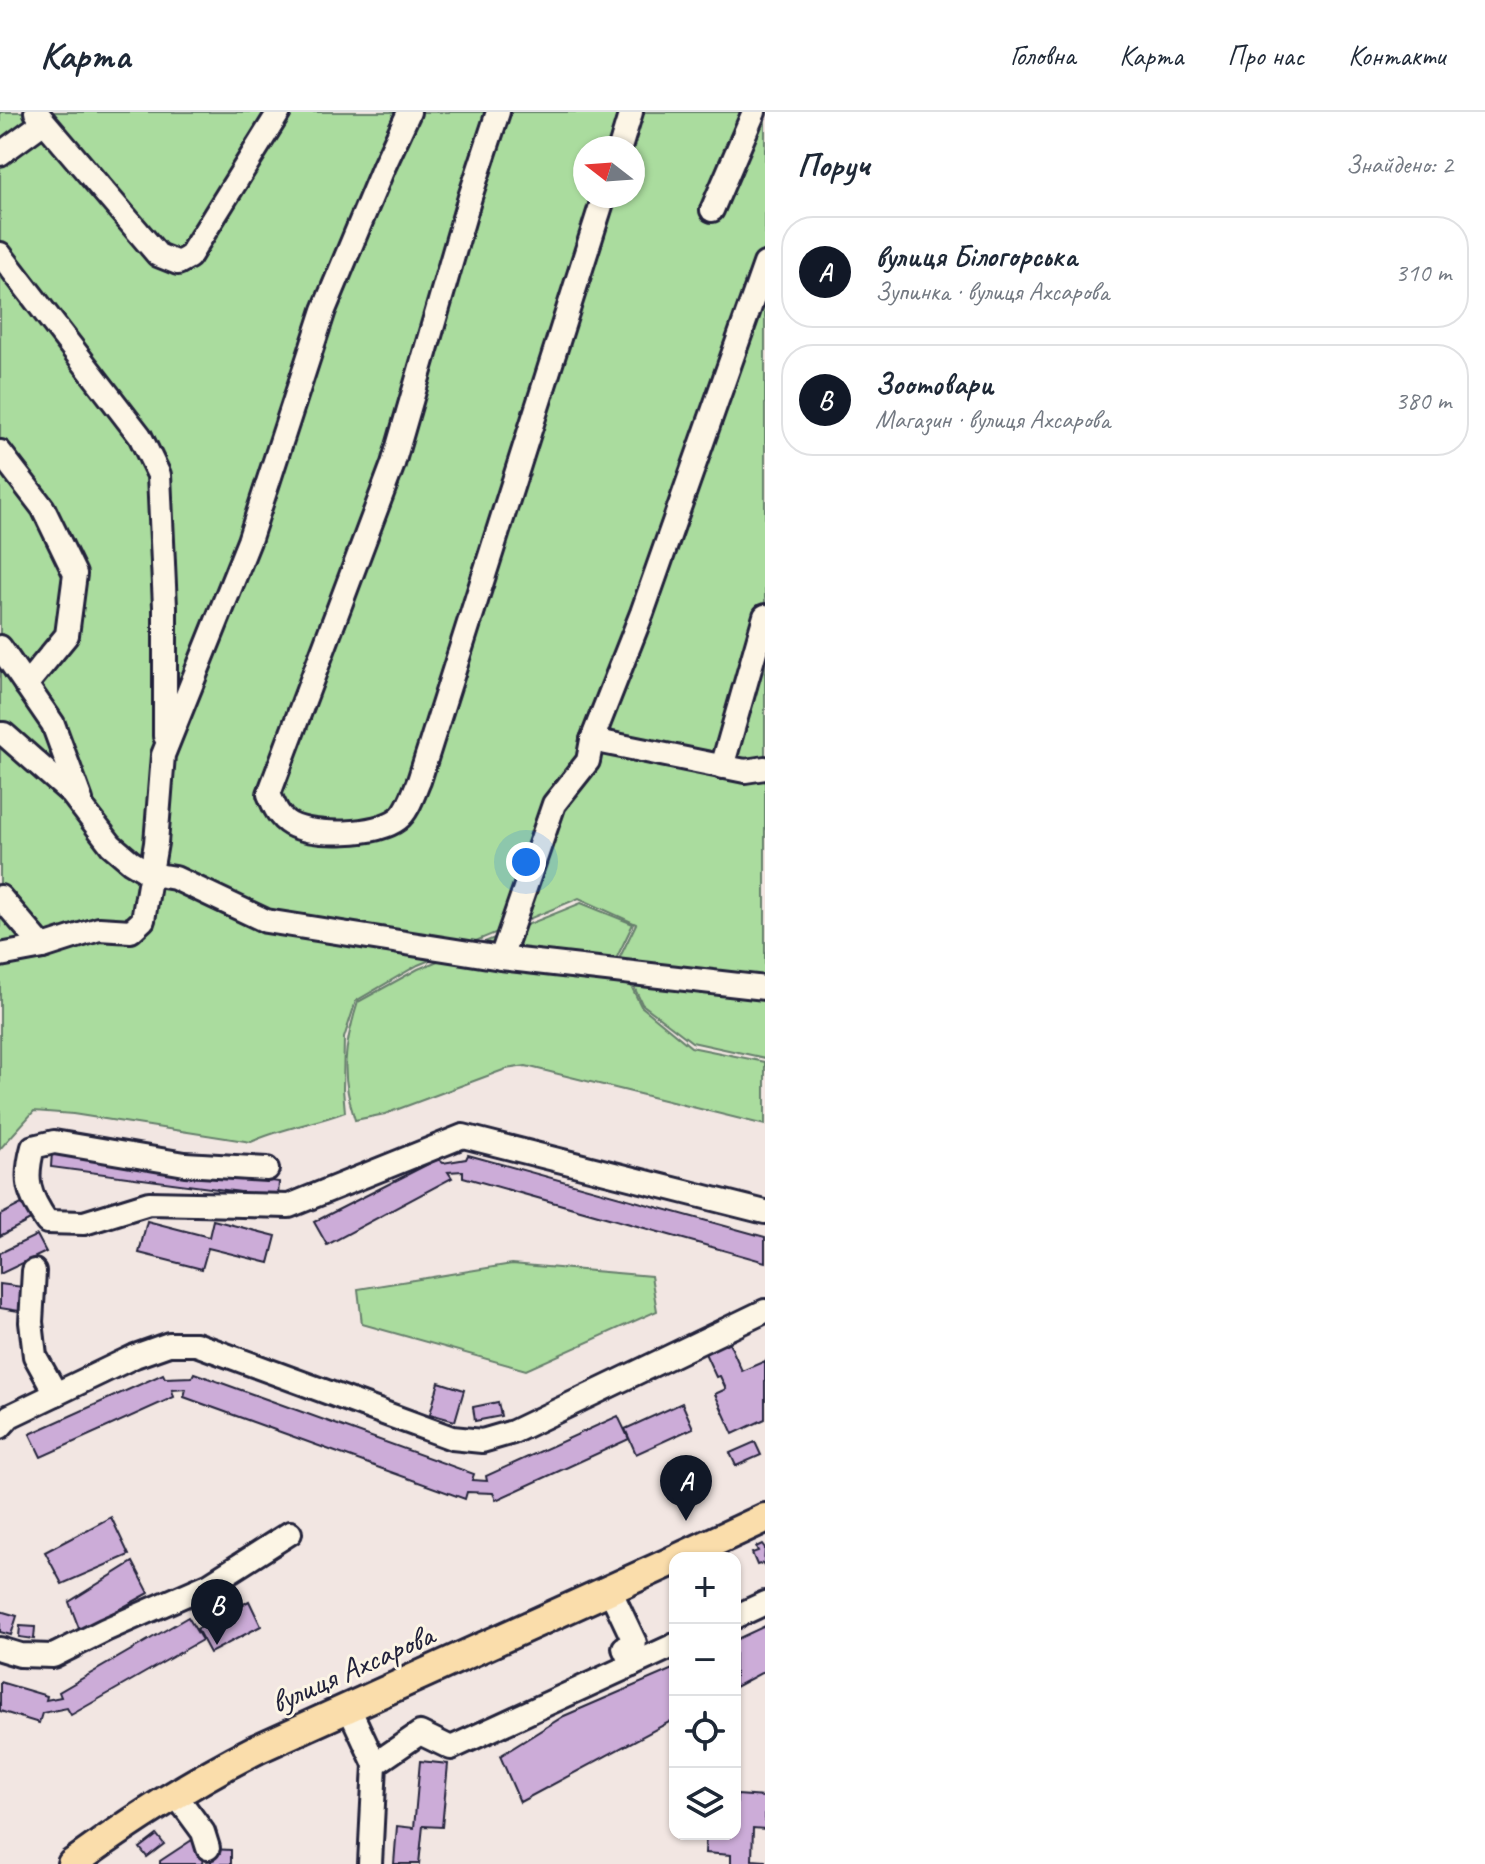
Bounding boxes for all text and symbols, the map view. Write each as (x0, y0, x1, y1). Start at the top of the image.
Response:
text: Карта (40, 32, 130, 79)
text: Головна (1010, 38, 1075, 73)
text: Карта (1119, 38, 1183, 73)
text: Про нас (1227, 38, 1304, 73)
text: Контакти (1348, 38, 1445, 73)
north arrow (573, 136, 645, 208)
text: Поруч (797, 143, 870, 186)
text: Знайдено: 2 (1346, 148, 1453, 181)
text: вулиця Білогорська (875, 237, 1077, 275)
text: A (818, 256, 832, 289)
text: 310 m (1395, 256, 1451, 289)
text: Зупинка · вулиця Ахсарова (875, 275, 1109, 308)
text: Зоотовари (875, 365, 993, 403)
text: B (818, 384, 832, 417)
text: 380 m (1395, 384, 1451, 417)
text: Магазин · вулиця Ахсарова (875, 403, 1110, 436)
your location (506, 842, 546, 882)
pin: A (660, 1455, 712, 1521)
map controls (669, 1552, 741, 1840)
button: + (669, 1552, 741, 1624)
pin: B (191, 1579, 243, 1645)
street label: вулиця Ахсарова (264, 1613, 443, 1723)
button: − (669, 1624, 741, 1696)
button: locate (669, 1696, 741, 1768)
button: layers (669, 1768, 741, 1840)

